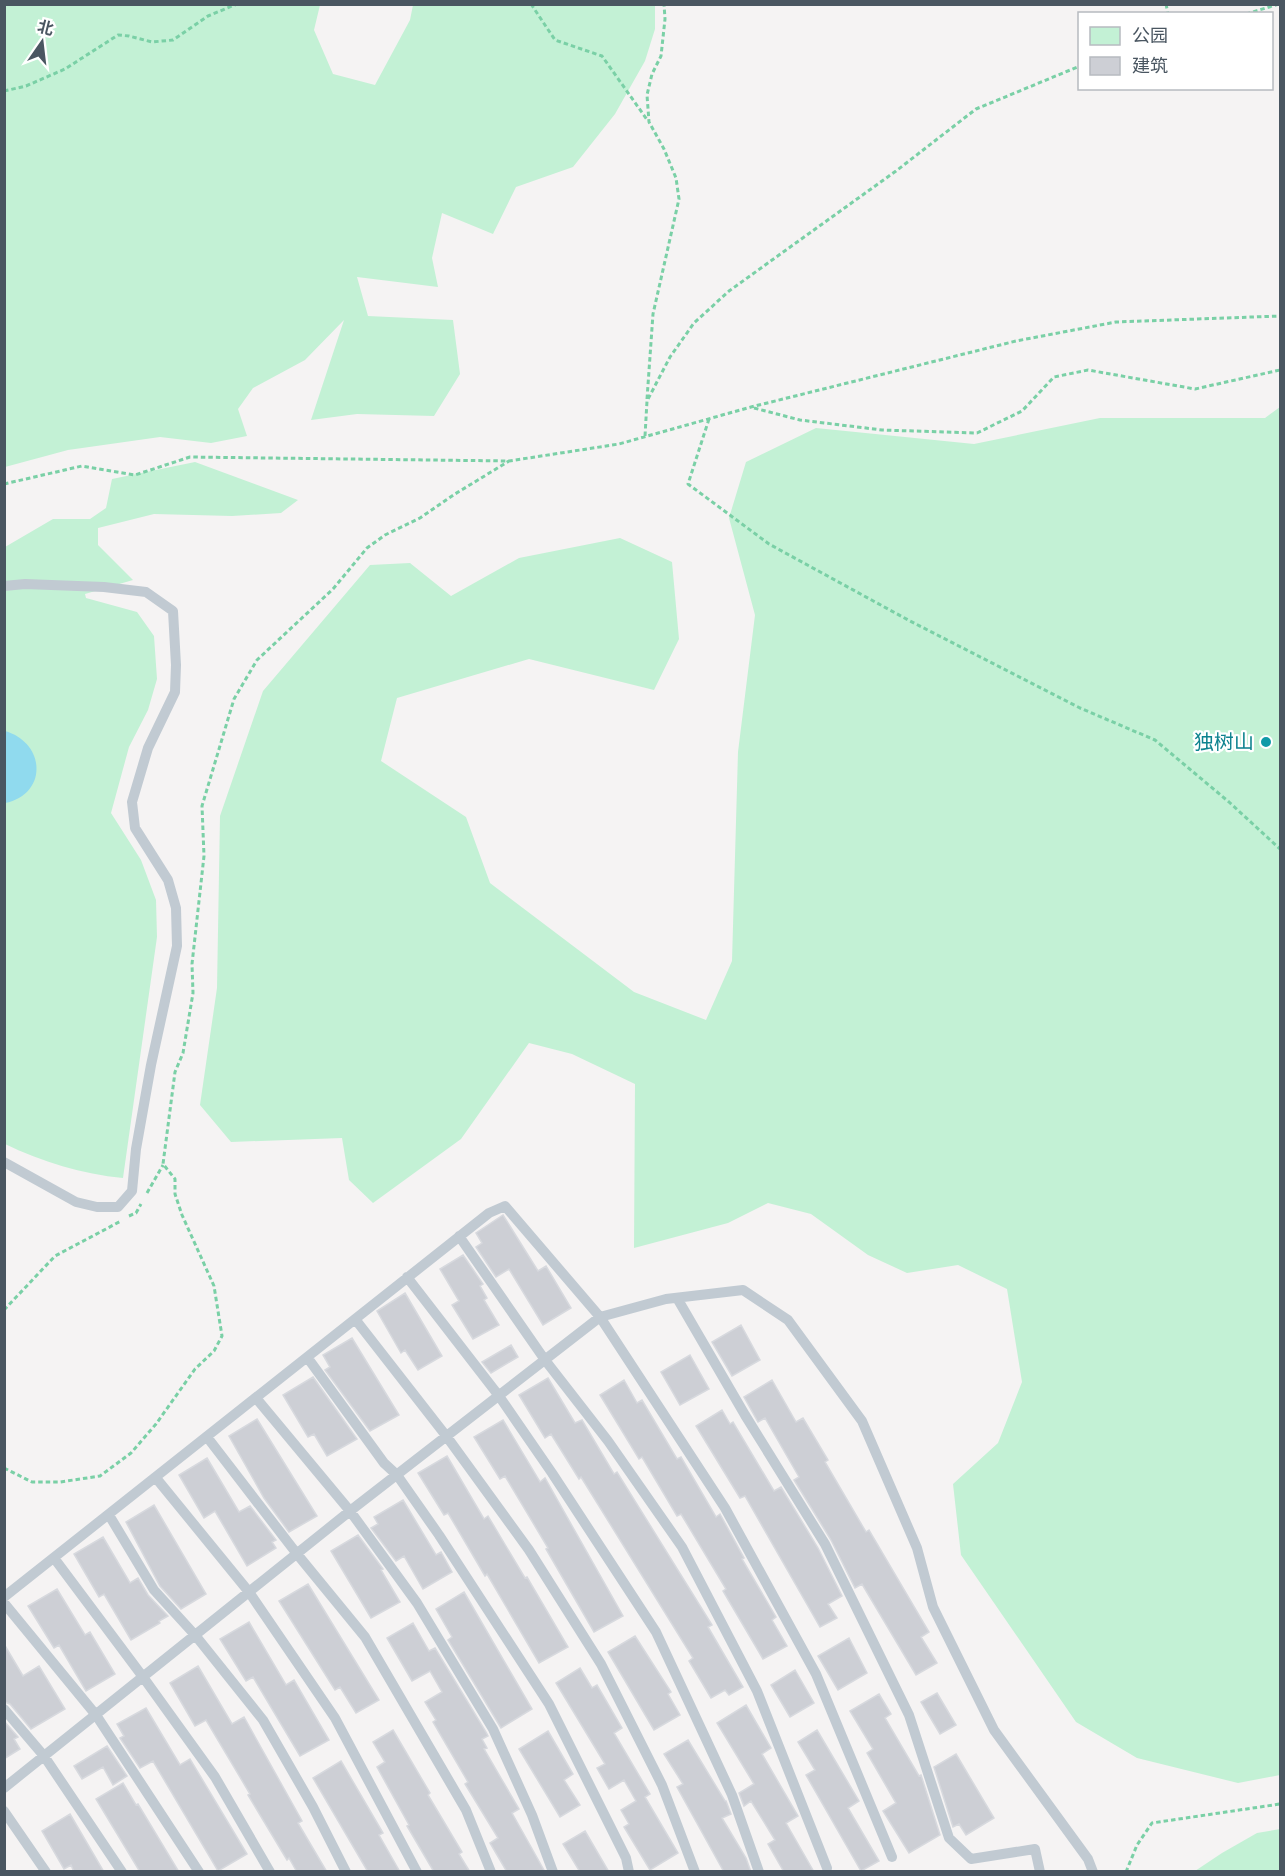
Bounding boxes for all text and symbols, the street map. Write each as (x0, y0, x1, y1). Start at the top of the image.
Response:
north arrow (12, 12, 72, 72)
legend (1078, 12, 1273, 90)
text: 北 (35, 17, 56, 39)
text: 公园 (1132, 25, 1168, 46)
text: 建筑 (1132, 55, 1168, 76)
place label: 独树山 (1194, 730, 1254, 754)
marker: 独树山 (1259, 735, 1273, 749)

